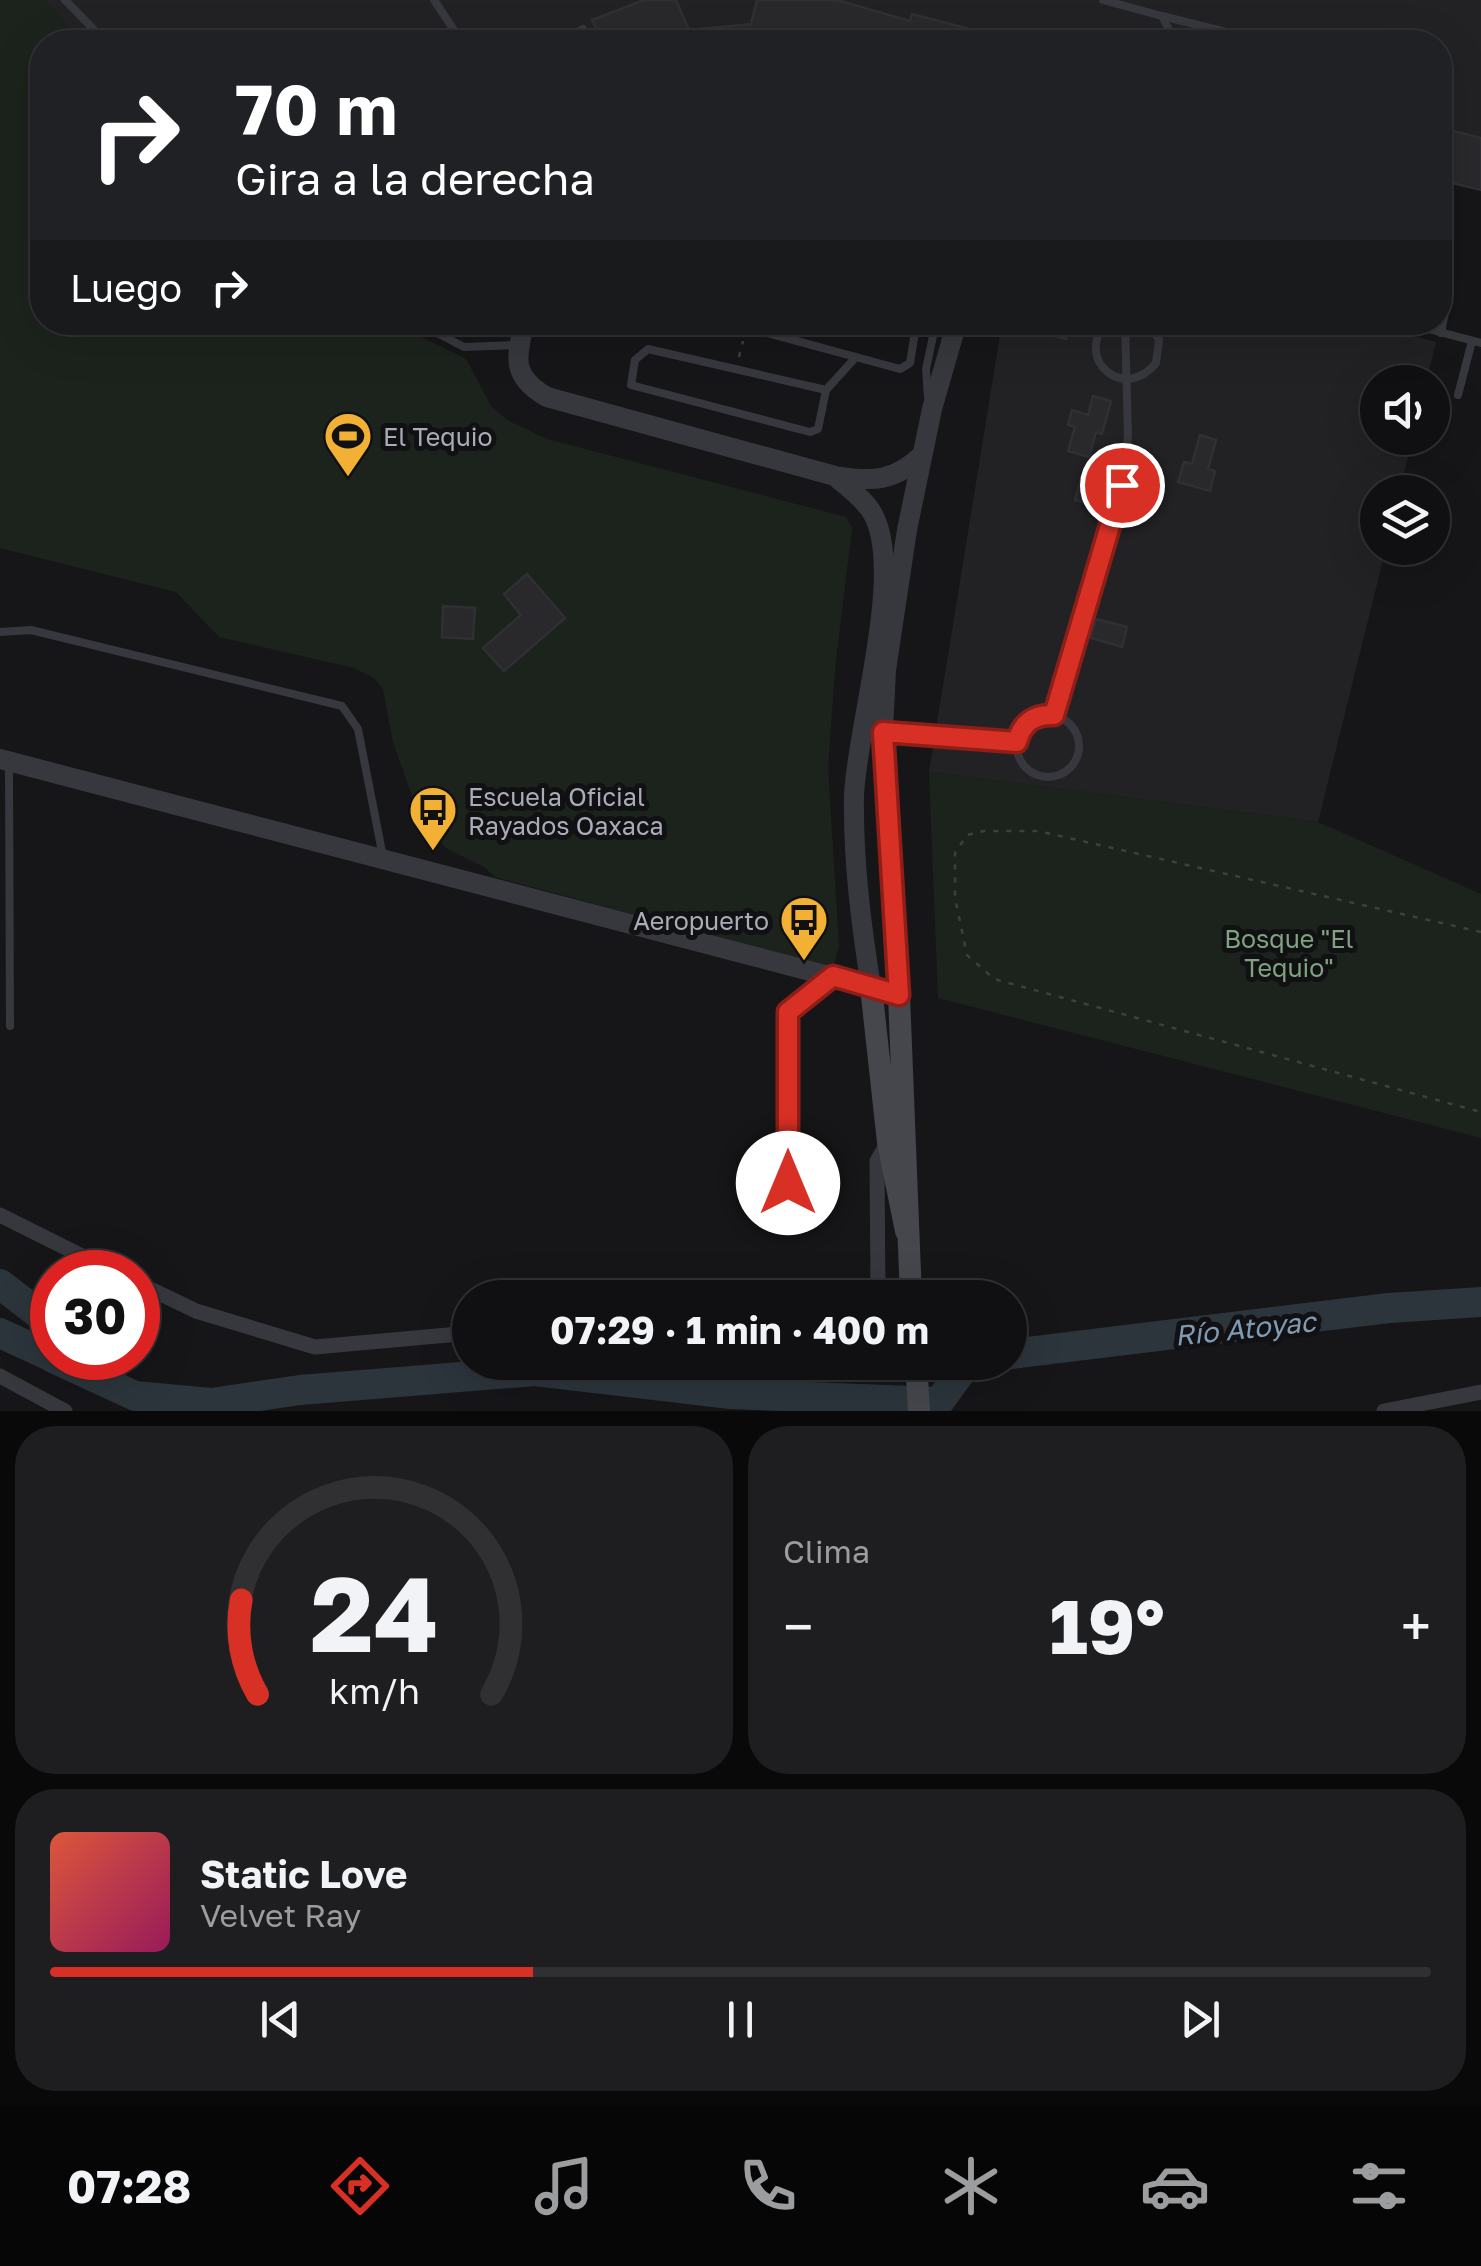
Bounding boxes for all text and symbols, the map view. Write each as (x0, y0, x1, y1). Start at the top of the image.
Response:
text: 70 m (235, 66, 397, 150)
icon: right (70, 70, 200, 200)
text: Gira a la derecha (235, 151, 595, 205)
icon: right (202, 260, 257, 315)
text: Luego (70, 265, 182, 310)
map controls (1360, 365, 1450, 565)
button: sound (1360, 365, 1450, 455)
sports icon: El Tequio (322, 410, 374, 478)
place label: El Tequio (383, 421, 492, 452)
pin (1080, 443, 1165, 528)
icon: arrive (1095, 458, 1150, 513)
button: layers (1360, 475, 1450, 565)
place label: Escuela Oficial Rayados Oaxaca (468, 781, 664, 841)
bus stop icon: Escuela Oficial Rayados Oaxaca (407, 784, 459, 852)
bus stop icon: Aeropuerto (778, 894, 830, 962)
place label: Aeropuerto (633, 905, 769, 936)
park label: Bosque "El Tequio" (1224, 923, 1354, 983)
position arrow (736, 1131, 840, 1235)
speed limit sign: 30 (30, 1250, 160, 1380)
water label: Río Atoyac (1173, 1304, 1319, 1352)
text: 07:29 · 1 min · 400 m (550, 1307, 929, 1352)
text: Clima (783, 1532, 870, 1570)
text: 24 (310, 1550, 438, 1675)
text: 19° (1049, 1580, 1165, 1671)
text: − (783, 1593, 813, 1659)
text: + (1401, 1593, 1431, 1659)
text: km/h (329, 1669, 419, 1712)
text: Static Love (200, 1851, 407, 1896)
text: Velvet Ray (200, 1896, 361, 1934)
icon: previous (253, 1992, 308, 2047)
icon: pause (713, 1992, 768, 2047)
icon: next (1173, 1992, 1228, 2047)
icon: directions (325, 2151, 395, 2221)
icon: music (529, 2151, 599, 2221)
icon: phone (733, 2151, 803, 2221)
icon: climate (936, 2151, 1006, 2221)
icon: car (1140, 2151, 1210, 2221)
icon: filters (1344, 2151, 1414, 2221)
text: 07:28 (67, 2159, 191, 2213)

